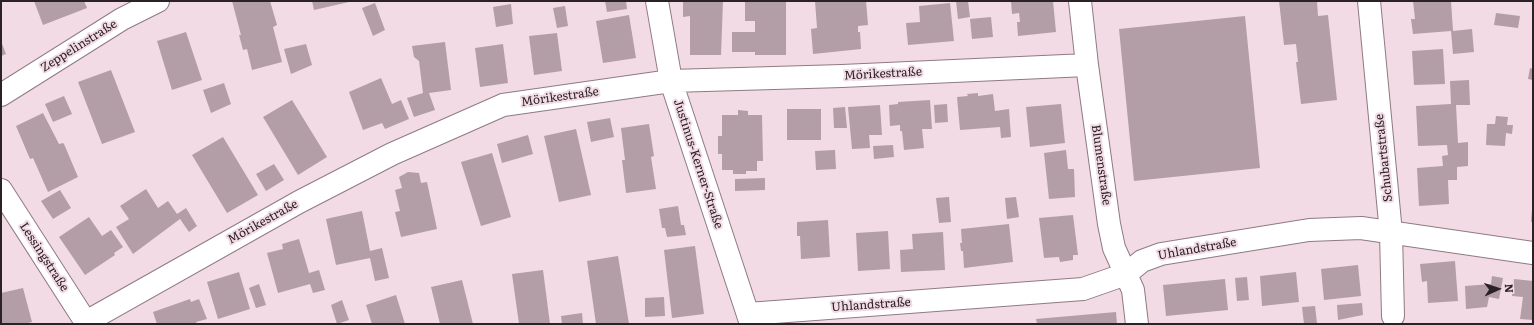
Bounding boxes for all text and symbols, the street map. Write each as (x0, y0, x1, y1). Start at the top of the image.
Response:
street label: Zeppelinstraße (38, 17, 120, 75)
street label: Mörikestraße (844, 65, 922, 83)
street label: Mörikestraße (520, 84, 600, 110)
street label: Justinus-Kerner-Straße (670, 97, 726, 231)
street label: Schubartstraße (1372, 113, 1396, 203)
street label: Blumenstraße (1088, 124, 1114, 206)
street label: Mörikestraße (225, 197, 301, 247)
street label: Lessingstraße (16, 220, 72, 294)
street label: Uhlandstraße (1157, 235, 1237, 263)
north arrow (1478, 269, 1518, 309)
text: N (1502, 283, 1518, 293)
street label: Uhlandstraße (831, 295, 911, 315)

